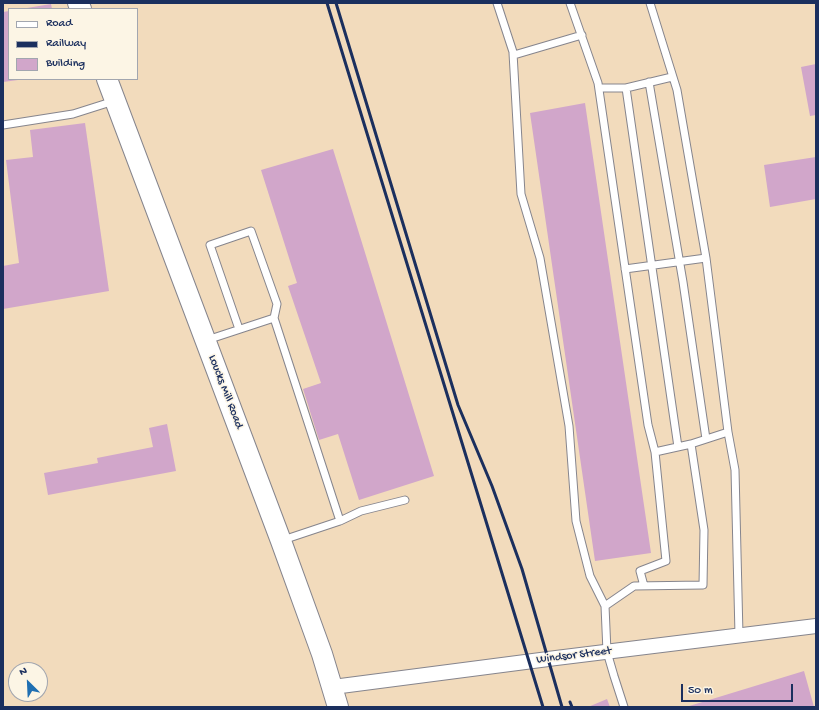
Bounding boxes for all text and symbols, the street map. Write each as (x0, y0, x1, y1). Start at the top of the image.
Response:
legend (8, 8, 138, 80)
text: Road (46, 17, 72, 31)
text: Railway (46, 37, 86, 51)
text: Building (46, 57, 85, 71)
street label: Loucks Mill Road (204, 353, 246, 431)
street label: Windsor Street (536, 644, 612, 668)
north arrow (8, 662, 48, 702)
text: N (18, 665, 29, 679)
scale bar (683, 676, 795, 702)
text: 50 m (688, 684, 713, 698)

